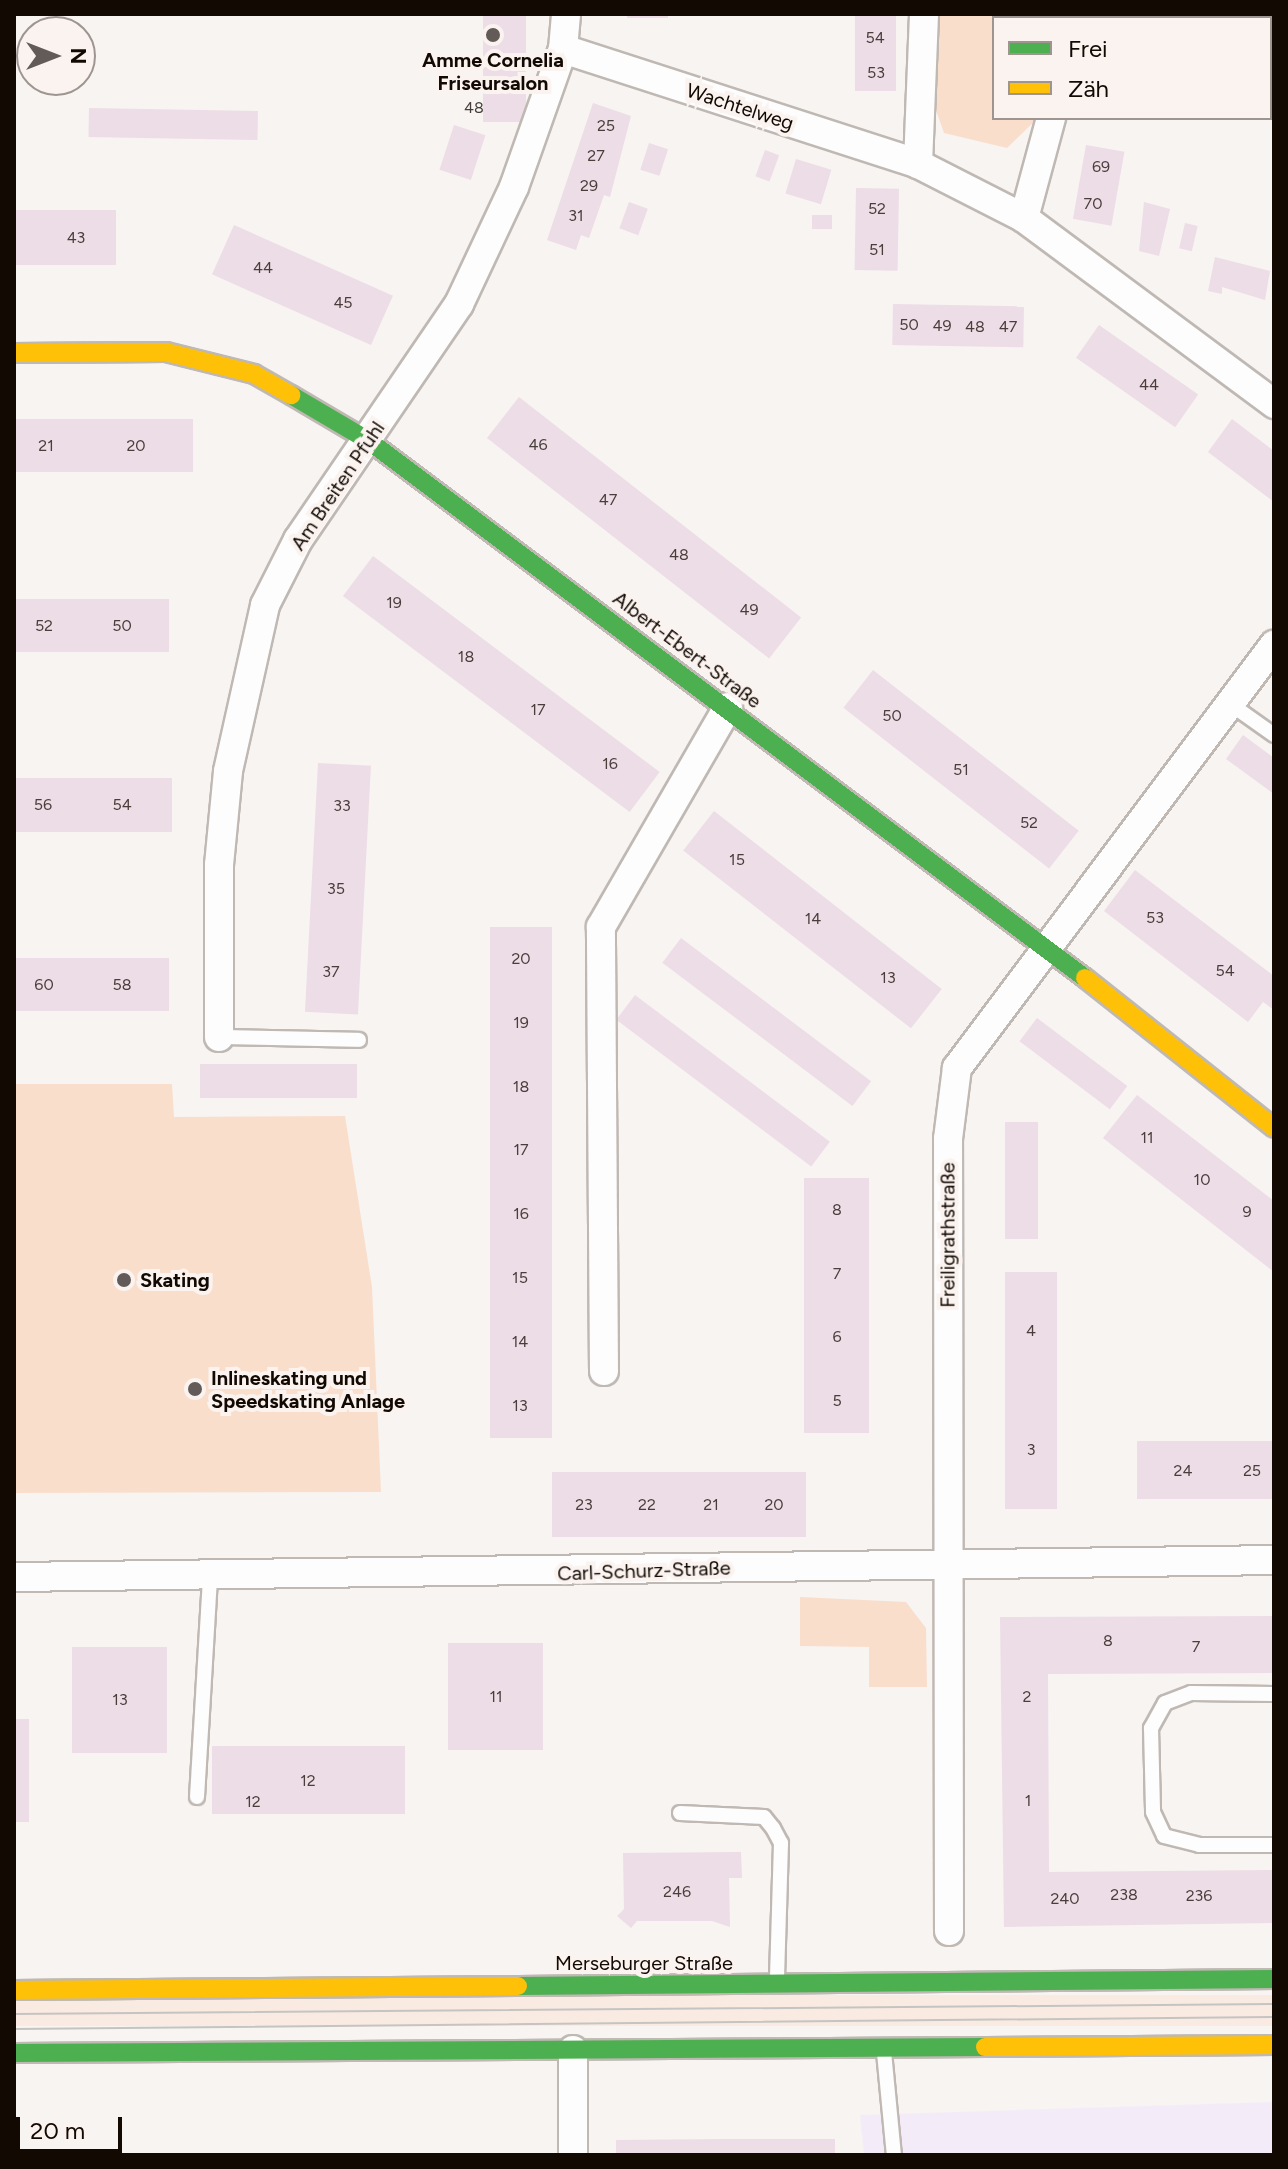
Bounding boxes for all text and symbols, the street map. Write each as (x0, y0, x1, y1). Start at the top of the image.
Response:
north arrow (16, 16, 96, 96)
legend (992, 16, 1272, 120)
marker: Amme Cornelia Friseursalon (484, 26, 502, 44)
house number: 54 (865, 28, 885, 48)
text: Frei (1068, 34, 1108, 63)
text: N (65, 47, 92, 65)
place label: Amme Cornelia Friseursalon (422, 48, 564, 95)
house number: 53 (867, 63, 885, 83)
text: Zäh (1068, 74, 1109, 103)
street label: Wachtelweg (683, 78, 797, 136)
house number: 48 (464, 98, 484, 118)
house number: 25 (597, 116, 615, 136)
house number: 27 (587, 146, 605, 166)
house number: 69 (1092, 157, 1110, 177)
house number: 29 (580, 176, 598, 196)
house number: 70 (1084, 194, 1102, 214)
house number: 52 (868, 199, 886, 219)
house number: 31 (568, 206, 584, 226)
house number: 43 (67, 228, 85, 248)
house number: 51 (869, 240, 885, 260)
house number: 44 (253, 258, 273, 278)
house number: 45 (333, 293, 353, 313)
house number: 50 (899, 315, 919, 335)
house number: 49 (933, 316, 951, 336)
house number: 48 (965, 317, 985, 337)
house number: 47 (999, 317, 1017, 337)
house number: 44 (1139, 375, 1159, 395)
street label: Am Breiten Pfuhl (286, 417, 390, 555)
house number: 46 (529, 435, 547, 455)
house number: 21 (38, 436, 54, 456)
house number: 20 (126, 436, 146, 456)
house number: 47 (599, 490, 617, 510)
house number: 48 (669, 545, 689, 565)
street label: Albert-Ebert-Straße (608, 586, 766, 714)
house number: 19 (386, 593, 402, 613)
house number: 49 (740, 600, 758, 620)
house number: 52 (35, 616, 53, 636)
house number: 50 (112, 616, 132, 636)
house number: 18 (458, 647, 474, 667)
house number: 17 (530, 700, 546, 720)
house number: 50 (882, 706, 902, 726)
house number: 16 (602, 754, 618, 774)
house number: 51 (953, 760, 969, 780)
house number: 56 (34, 795, 52, 815)
house number: 54 (112, 795, 132, 815)
house number: 33 (333, 796, 351, 816)
house number: 52 (1020, 813, 1038, 833)
house number: 15 (729, 850, 745, 870)
house number: 35 (327, 879, 345, 899)
house number: 53 (1146, 908, 1164, 928)
house number: 14 (805, 909, 821, 929)
house number: 20 (511, 949, 531, 969)
house number: 54 (1215, 961, 1235, 981)
house number: 37 (322, 962, 340, 982)
house number: 13 (880, 968, 896, 988)
house number: 60 (34, 975, 54, 995)
house number: 58 (112, 975, 132, 995)
house number: 19 (513, 1013, 529, 1033)
house number: 18 (513, 1077, 529, 1097)
house number: 11 (1140, 1128, 1154, 1148)
house number: 17 (513, 1140, 529, 1160)
street label: Freiligrathstraße (936, 1162, 960, 1308)
house number: 10 (1194, 1170, 1210, 1190)
house number: 8 (832, 1200, 842, 1220)
house number: 9 (1242, 1202, 1252, 1222)
house number: 16 (513, 1204, 529, 1224)
house number: 7 (833, 1264, 841, 1284)
place label: Skating (140, 1268, 210, 1292)
house number: 15 (512, 1268, 528, 1288)
marker: Skating (115, 1271, 133, 1289)
house number: 4 (1026, 1321, 1036, 1341)
house number: 6 (832, 1327, 842, 1347)
house number: 14 (512, 1332, 528, 1352)
place label: Inlineskating und Speedskating Anlage (211, 1366, 405, 1413)
marker: Inlineskating und Speedskating Anlage (186, 1380, 204, 1398)
house number: 5 (832, 1391, 842, 1411)
house number: 13 (512, 1396, 528, 1416)
house number: 3 (1027, 1440, 1035, 1460)
house number: 24 (1174, 1461, 1192, 1481)
house number: 25 (1243, 1461, 1261, 1481)
house number: 23 (575, 1495, 593, 1515)
house number: 22 (638, 1495, 656, 1515)
house number: 21 (703, 1495, 719, 1515)
house number: 20 (764, 1495, 784, 1515)
street label: Carl-Schurz-Straße (557, 1556, 731, 1586)
house number: 8 (1103, 1631, 1113, 1651)
house number: 7 (1192, 1637, 1200, 1657)
house number: 11 (489, 1687, 503, 1707)
house number: 2 (1023, 1687, 1031, 1707)
house number: 13 (112, 1690, 128, 1710)
house number: 12 (300, 1771, 316, 1791)
house number: 1 (1025, 1791, 1031, 1811)
house number: 12 (245, 1792, 261, 1812)
house number: 246 (663, 1882, 691, 1902)
house number: 238 (1110, 1885, 1138, 1905)
house number: 236 (1186, 1886, 1212, 1906)
house number: 240 (1050, 1889, 1080, 1909)
street label: Merseburger Straße (555, 1951, 733, 1975)
scale bar (20, 2101, 126, 2151)
text: 20 m (30, 2116, 85, 2145)

